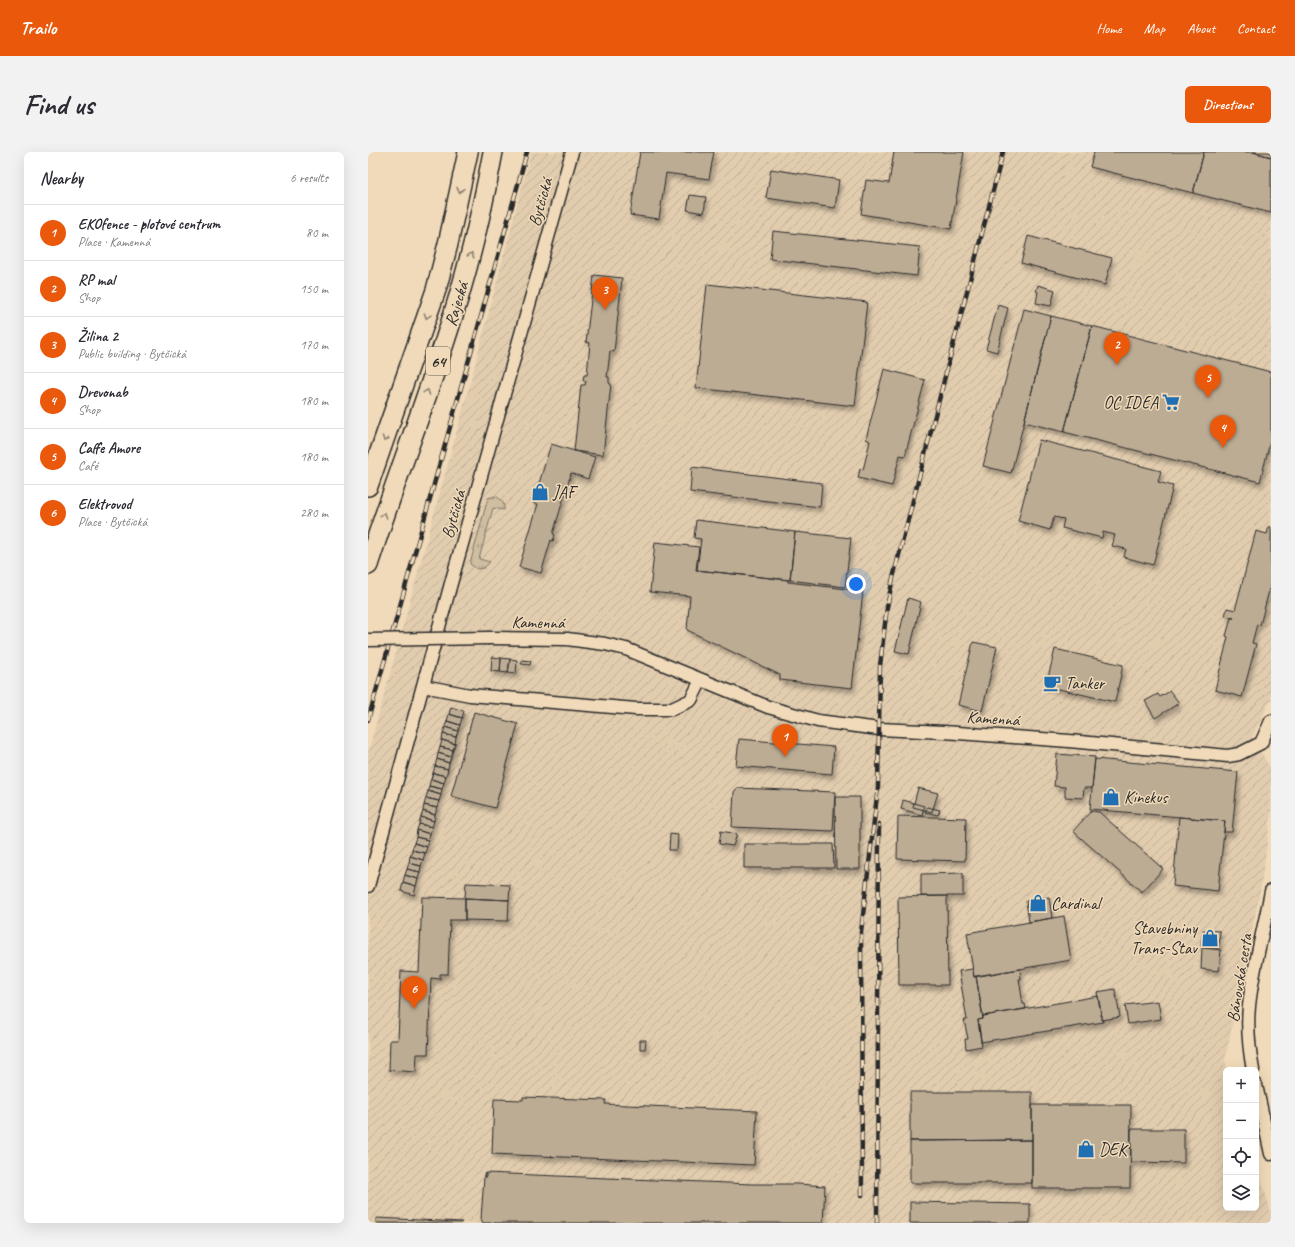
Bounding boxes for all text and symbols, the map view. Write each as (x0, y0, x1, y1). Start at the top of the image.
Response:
text: Trailo (20, 16, 56, 40)
text: Home (1096, 20, 1122, 37)
text: Map (1144, 20, 1165, 37)
text: About (1187, 20, 1215, 37)
text: Contact (1237, 20, 1275, 37)
button: Directions (1185, 86, 1271, 123)
text: Find us (24, 87, 94, 122)
text: Nearby (40, 168, 83, 189)
text: 6 results (290, 170, 328, 186)
street label: Bytčická (524, 174, 558, 229)
one-way arrow (457, 187, 465, 193)
text: EKOfence - plotové centrum (78, 215, 220, 234)
text: 1 (50, 225, 56, 241)
text: 80 m (306, 225, 328, 241)
text: Place · Kamenná (78, 234, 150, 250)
one-way arrow (466, 252, 475, 259)
text: RP mal (78, 271, 115, 290)
pin: 3 (592, 277, 618, 310)
street label: Rajecká (440, 278, 474, 329)
text: 2 (50, 281, 56, 297)
text: 150 m (300, 281, 328, 297)
text: Shop (78, 290, 100, 306)
one-way arrow (423, 312, 432, 319)
text: Žilina 2 (78, 327, 118, 346)
pin: 2 (1104, 332, 1130, 365)
text: 3 (50, 337, 56, 353)
text: 170 m (300, 337, 328, 353)
text: Public building · Bytčická (78, 346, 186, 362)
road number: 64 (426, 347, 450, 375)
pin: 5 (1195, 365, 1221, 398)
text: Drevonab (78, 383, 128, 402)
one-way arrow (423, 389, 431, 396)
place label: OC IDEA (1103, 392, 1159, 413)
supermarket icon: OC IDEA (1161, 392, 1181, 412)
text: 4 (50, 393, 56, 409)
text: 180 m (300, 393, 328, 409)
text: Shop (78, 402, 100, 418)
pin: 4 (1210, 415, 1236, 448)
one-way arrow (381, 435, 389, 442)
text: Caffe Amore (78, 439, 140, 458)
text: 5 (50, 449, 56, 465)
text: 180 m (300, 449, 328, 465)
text: Café (78, 458, 98, 474)
shop icon: JAF (530, 482, 550, 502)
place label: JAF (552, 482, 579, 503)
street label: Bytčická (437, 486, 471, 541)
text: Elektrovod (78, 495, 132, 514)
text: 6 (50, 505, 56, 521)
text: 280 m (300, 505, 328, 521)
one-way arrow (379, 511, 388, 518)
text: Place · Bytčická (78, 514, 147, 530)
your location (846, 574, 866, 594)
street label: Kamenná (511, 612, 566, 633)
cafe icon: Tanker (1042, 673, 1062, 693)
place label: Tanker (1065, 673, 1106, 694)
street label: Kamenná (966, 706, 1022, 731)
pin: 1 (772, 724, 798, 757)
shop icon: Kinekus (1101, 787, 1121, 807)
place label: Kinekus (1124, 787, 1169, 808)
shop icon: Cardinal (1028, 893, 1048, 913)
place label: Cardinal (1051, 893, 1103, 914)
place label: Stavebniny Trans-Stav (1131, 918, 1198, 959)
shop icon: Stavebniny Trans-Stav (1200, 928, 1220, 948)
street label: Bánovská cesta (1222, 931, 1257, 1024)
pin: 6 (401, 976, 427, 1009)
map controls (1223, 1067, 1259, 1211)
button: + (1223, 1067, 1259, 1103)
button: − (1223, 1103, 1259, 1139)
shop icon: DEK (1076, 1139, 1096, 1159)
place label: DEK (1099, 1139, 1129, 1160)
button: locate (1223, 1139, 1259, 1175)
button: layers (1223, 1175, 1259, 1211)

